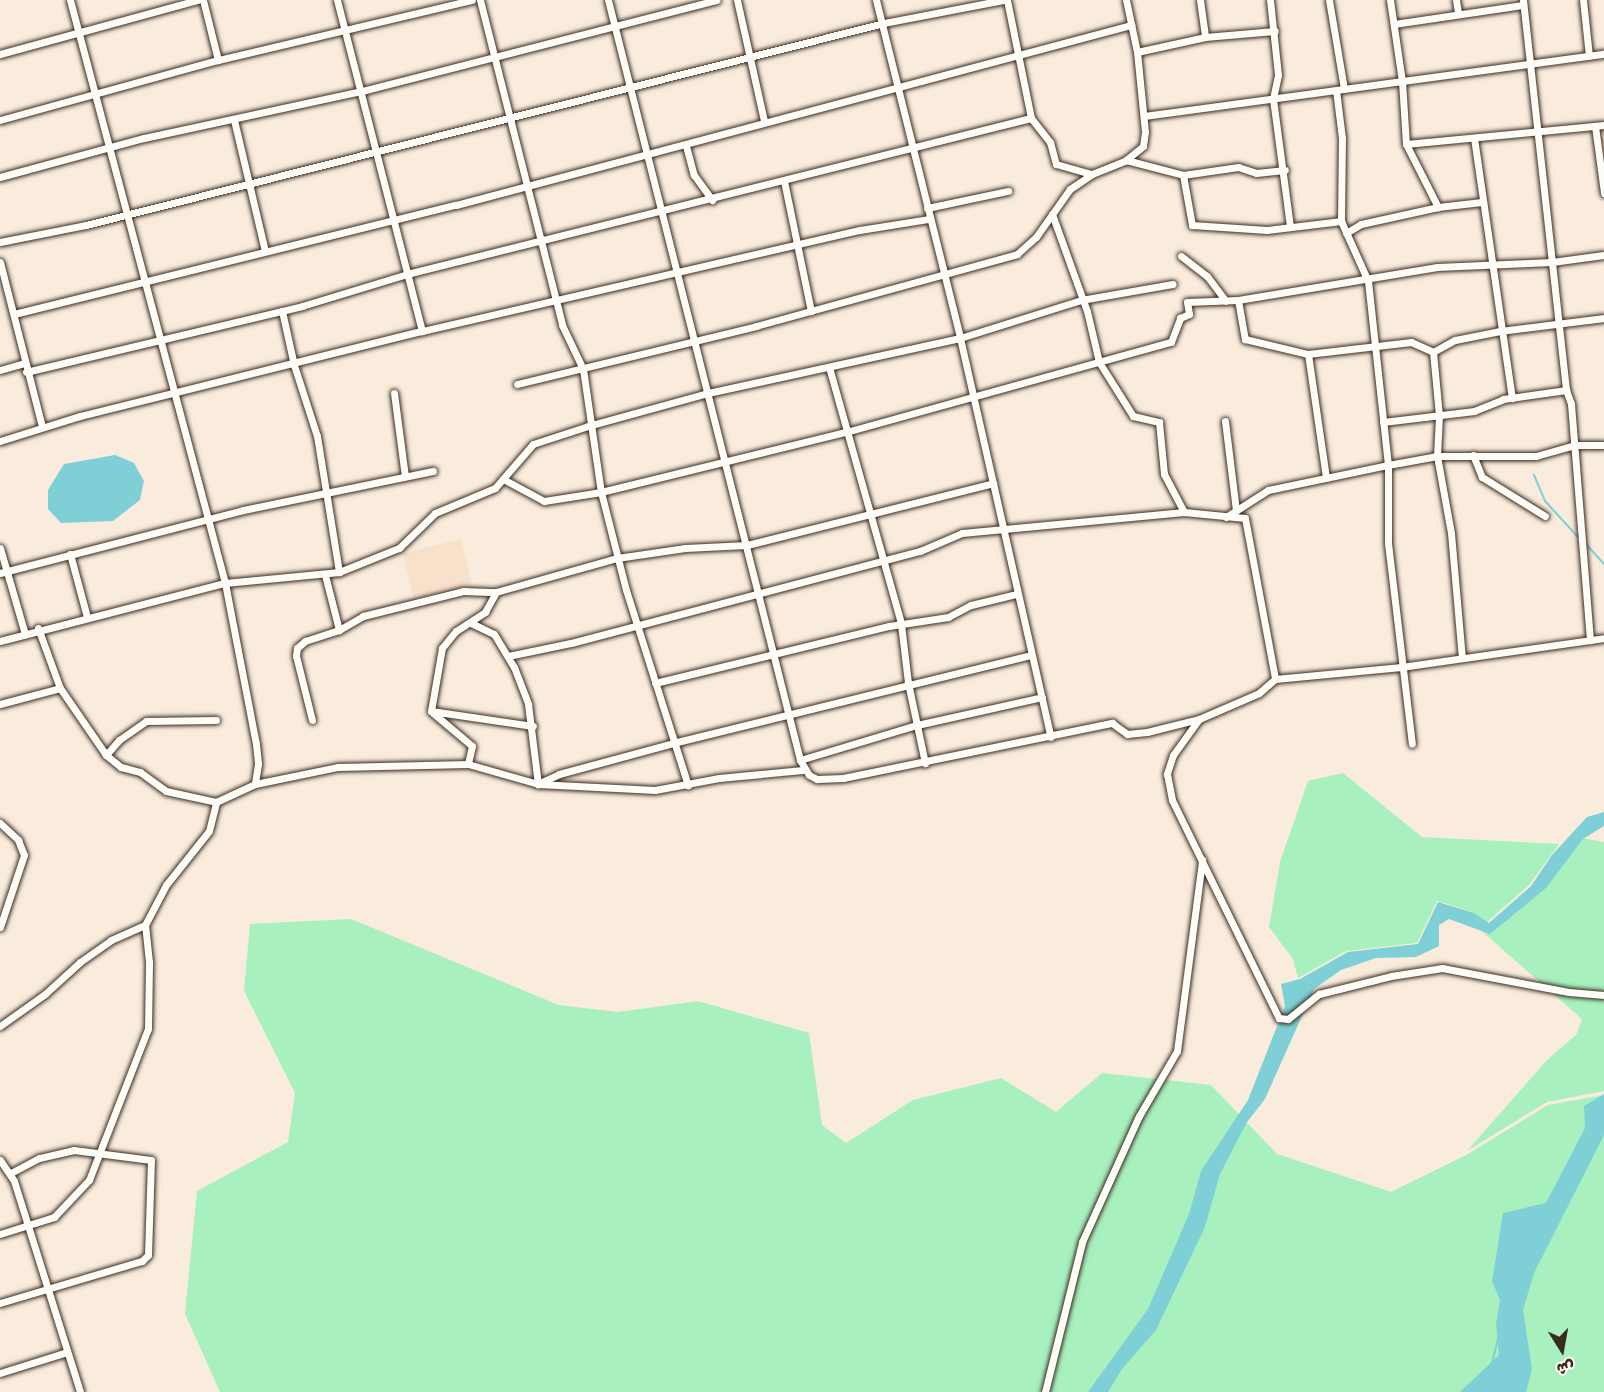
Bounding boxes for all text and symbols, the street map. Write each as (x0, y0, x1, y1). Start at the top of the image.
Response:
north arrow (1532, 1320, 1592, 1380)
text: ش (1554, 1352, 1577, 1384)

